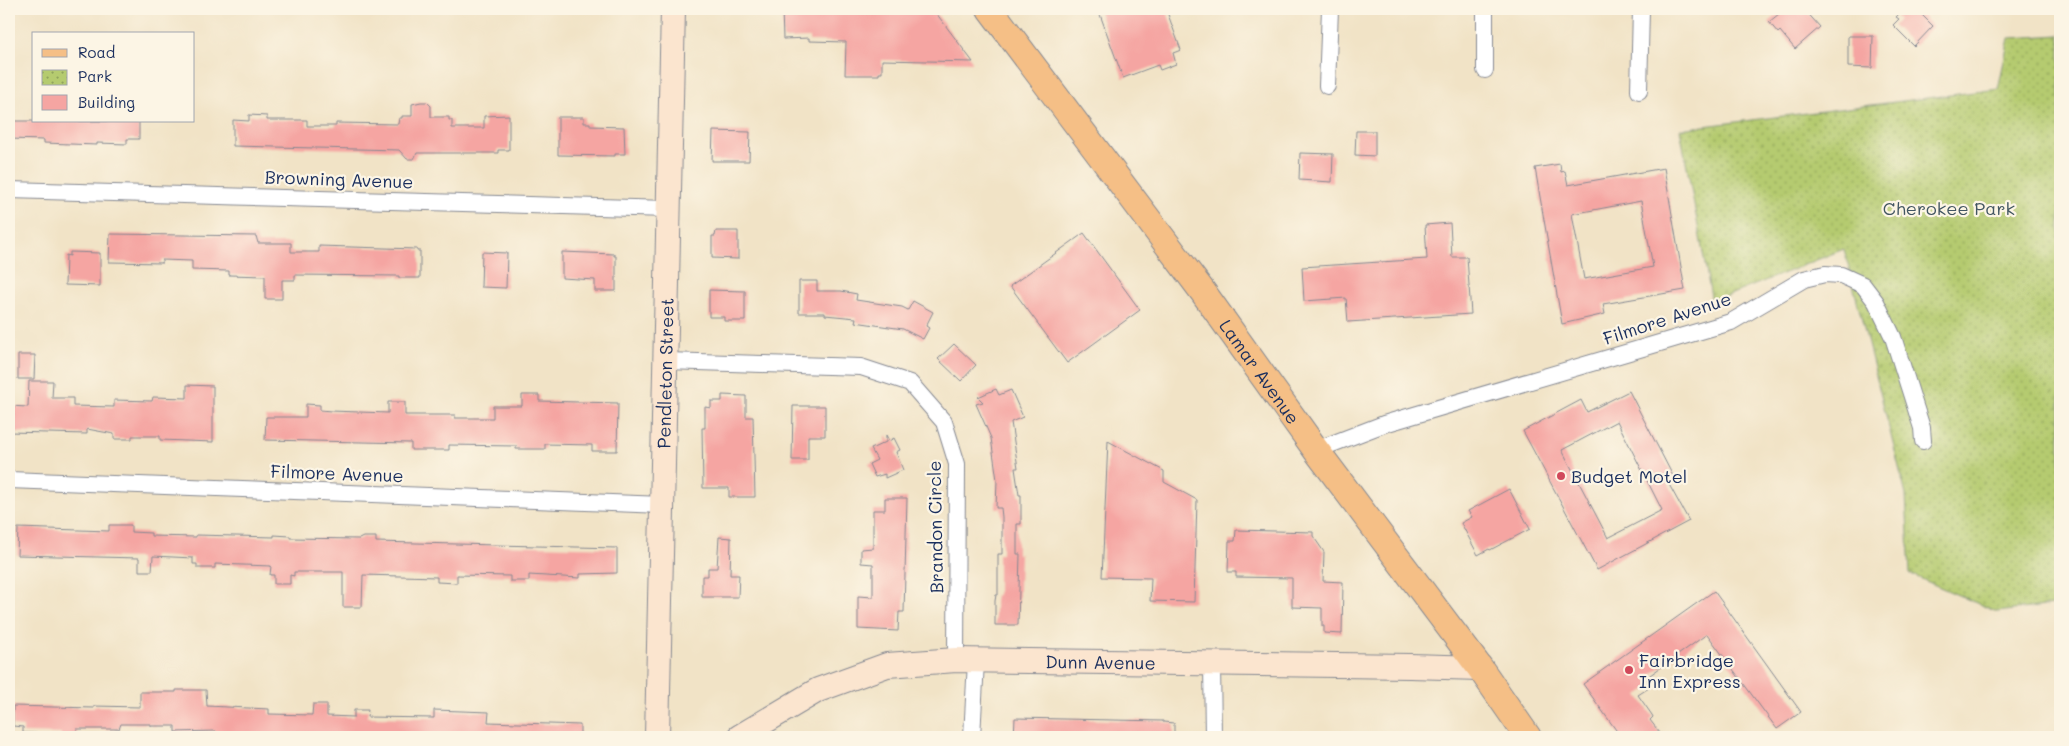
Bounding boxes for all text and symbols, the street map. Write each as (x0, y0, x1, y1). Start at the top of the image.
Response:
legend (32, 32, 195, 122)
text: Road (78, 42, 115, 62)
text: Park (78, 66, 112, 86)
text: Building (78, 92, 135, 112)
street label: Browning Avenue (264, 164, 414, 194)
park label: Cherokee Park (1883, 196, 2015, 220)
street label: Filmore Avenue (1600, 286, 1734, 350)
street label: Pendleton Street (651, 297, 679, 449)
street label: Lamar Avenue (1214, 314, 1306, 429)
street label: Filmore Avenue (270, 459, 404, 487)
street label: Brandon Circle (922, 460, 948, 594)
place label: Budget Motel (1571, 464, 1687, 488)
marker: Budget Motel (1555, 470, 1567, 482)
place label: Fairbridge Inn Express (1639, 648, 1741, 693)
street label: Dunn Avenue (1045, 649, 1156, 675)
marker: Fairbridge Inn Express (1623, 664, 1635, 676)

